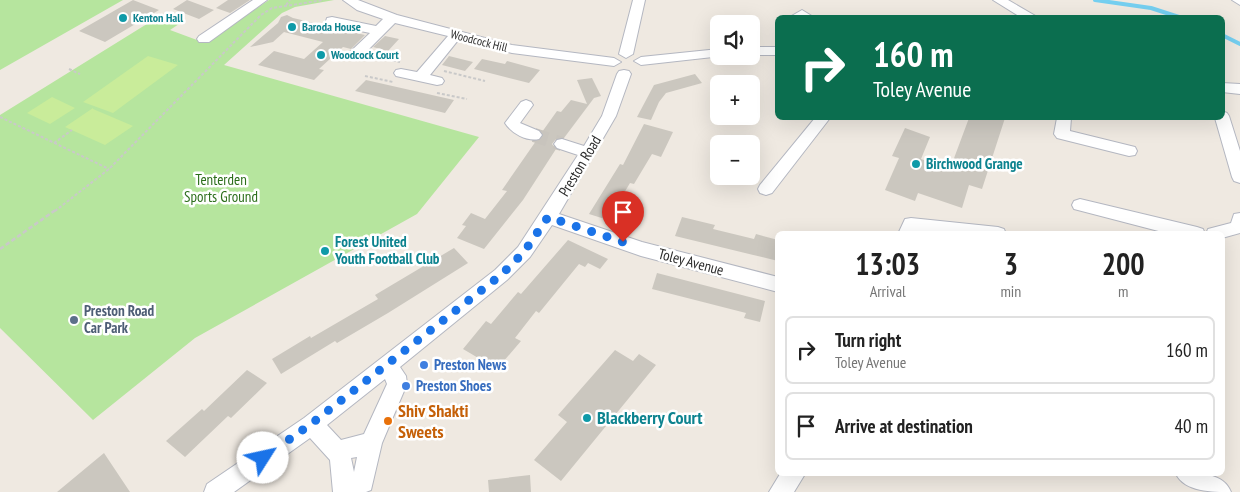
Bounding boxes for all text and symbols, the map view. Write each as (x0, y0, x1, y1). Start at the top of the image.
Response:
place label: Kenton Hall (133, 10, 183, 25)
marker: Kenton Hall (117, 12, 129, 24)
map controls (710, 15, 760, 185)
button: sound (710, 15, 760, 65)
place label: Baroda House (302, 19, 361, 34)
marker: Baroda House (286, 21, 298, 33)
street label: Woodcock Hill (449, 26, 509, 55)
text: 160 m (873, 31, 954, 77)
icon: right (790, 35, 855, 100)
place label: Woodcock Court (330, 47, 399, 62)
marker: Woodcock Court (315, 49, 327, 61)
button: + (710, 75, 760, 125)
text: Toley Avenue (873, 75, 971, 103)
street label: Preston Road (554, 132, 605, 200)
button: − (710, 135, 760, 185)
place label: Birchwood Grange (926, 154, 1023, 173)
marker: Birchwood Grange (910, 158, 922, 170)
park label: Tenterden Sports Ground (184, 170, 258, 206)
pin (602, 191, 644, 242)
icon: arrive (609, 198, 637, 226)
place label: Forest United Youth Football Club (334, 232, 440, 268)
street label: Toley Avenue (656, 244, 726, 279)
text: 13:03 (855, 244, 920, 283)
text: 3 (1004, 244, 1018, 283)
text: 200 (1102, 244, 1145, 283)
marker: Forest United Youth Football Club (319, 245, 331, 257)
text: Arrival (870, 281, 906, 301)
text: min (1000, 281, 1021, 301)
text: m (1118, 281, 1128, 301)
place label: Preston Road Car Park (84, 301, 155, 337)
marker: Preston Road Car Park (68, 314, 80, 326)
text: Turn right (835, 328, 901, 352)
icon: right (792, 336, 820, 364)
text: 160 m (1166, 338, 1208, 362)
text: Toley Avenue (835, 352, 906, 372)
place label: Preston News (434, 355, 506, 374)
marker: Preston News (418, 359, 430, 371)
place label: Preston Shoes (416, 376, 491, 395)
marker: Preston Shoes (400, 380, 412, 392)
place label: Shiv Shakti Sweets (398, 399, 469, 443)
place label: Blackberry Court (597, 406, 703, 429)
marker: Blackberry Court (581, 412, 593, 424)
icon: arrive (792, 412, 820, 440)
text: Arrive at destination (835, 414, 973, 438)
text: 40 m (1175, 414, 1208, 438)
marker: Shiv Shakti Sweets (382, 415, 394, 427)
position arrow (236, 431, 288, 483)

